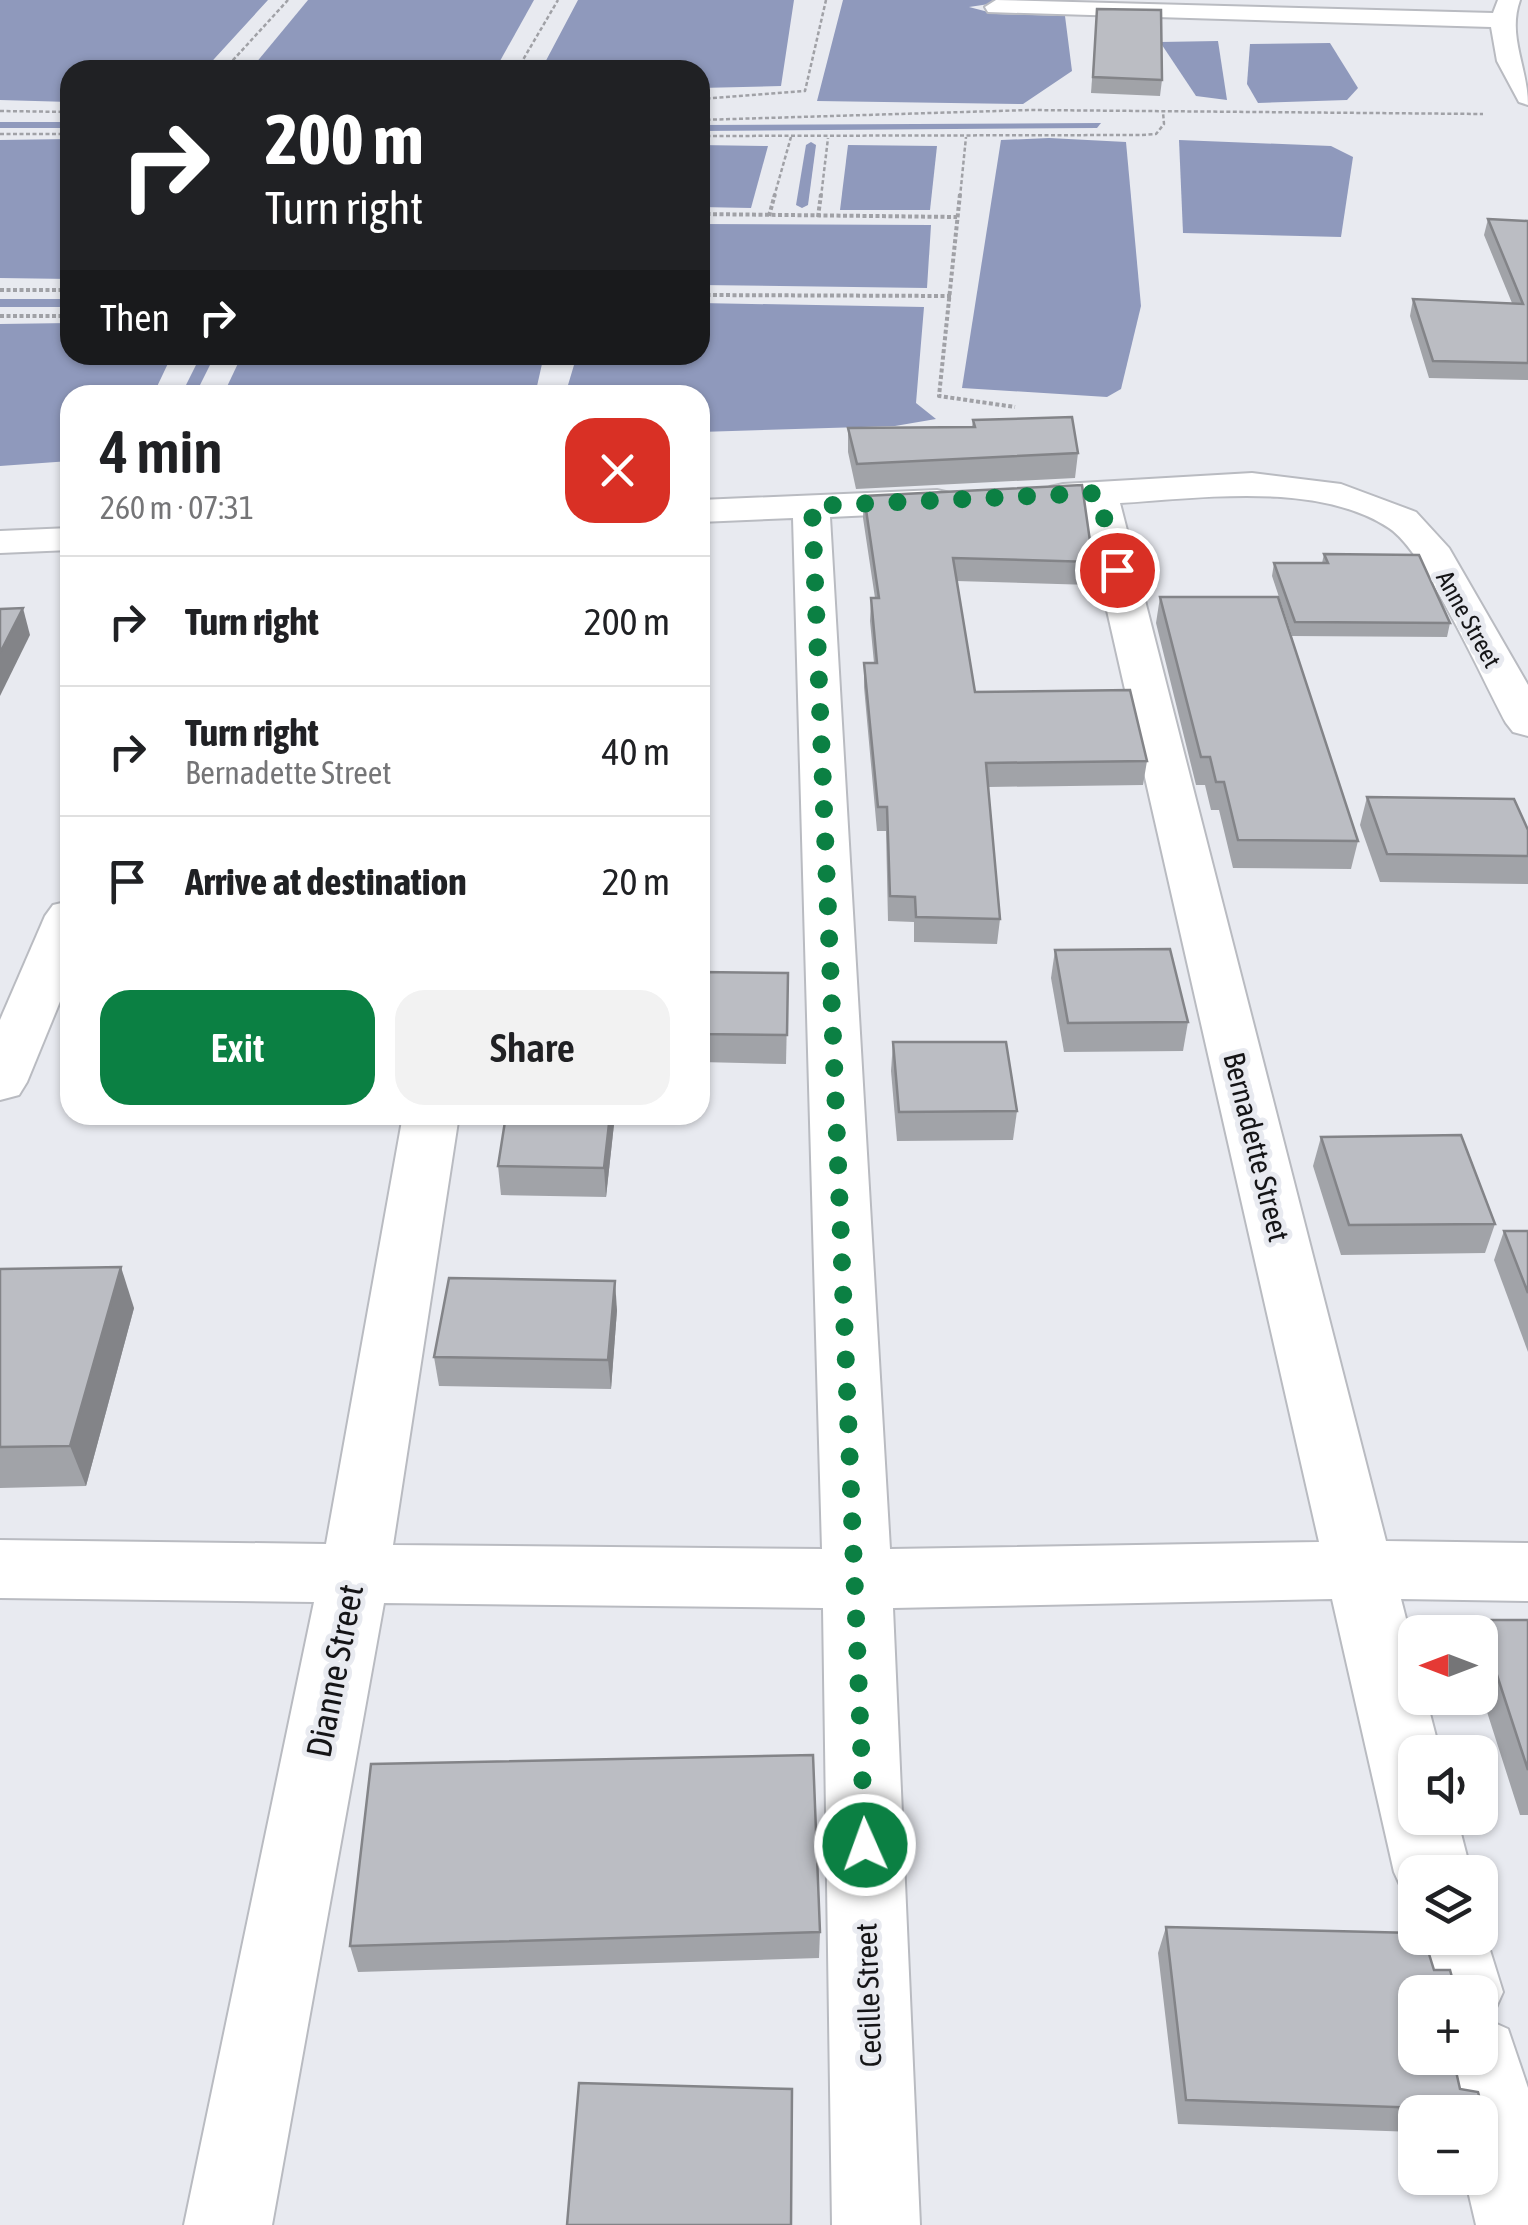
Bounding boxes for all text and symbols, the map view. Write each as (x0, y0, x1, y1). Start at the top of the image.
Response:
text: 200 m (265, 99, 424, 179)
icon: right (100, 100, 230, 230)
text: Turn right (265, 182, 423, 234)
icon: right (190, 290, 245, 345)
text: Then (100, 296, 170, 339)
text: 4 min (100, 417, 223, 486)
button: close (565, 418, 670, 523)
text: 260 m · 07:31 (100, 489, 254, 526)
pin (1075, 528, 1160, 613)
icon: arrive (1090, 543, 1145, 598)
street label: Anne Street (1431, 566, 1507, 672)
icon: right (100, 594, 155, 649)
text: Turn right (185, 600, 319, 643)
text: 200 m (584, 600, 670, 643)
text: Turn right (185, 711, 319, 754)
icon: right (100, 724, 155, 779)
text: 40 m (602, 730, 670, 773)
text: Bernadette Street (185, 754, 391, 791)
icon: arrive (100, 854, 155, 909)
text: Arrive at destination (185, 860, 467, 903)
text: 20 m (602, 860, 670, 903)
button: Exit (100, 990, 375, 1105)
button: Share (395, 990, 670, 1105)
street label: Bernadette Street (1217, 1049, 1297, 1245)
street label: Dianne Street (298, 1581, 370, 1761)
north arrow (1398, 1615, 1498, 1715)
map controls (1398, 1615, 1498, 2195)
button: sound (1398, 1735, 1498, 1835)
position arrow (813, 1793, 917, 1897)
button: layers (1398, 1855, 1498, 1955)
street label: Cecille Street (848, 1922, 888, 2068)
button: + (1398, 1975, 1498, 2075)
button: − (1398, 2095, 1498, 2195)

